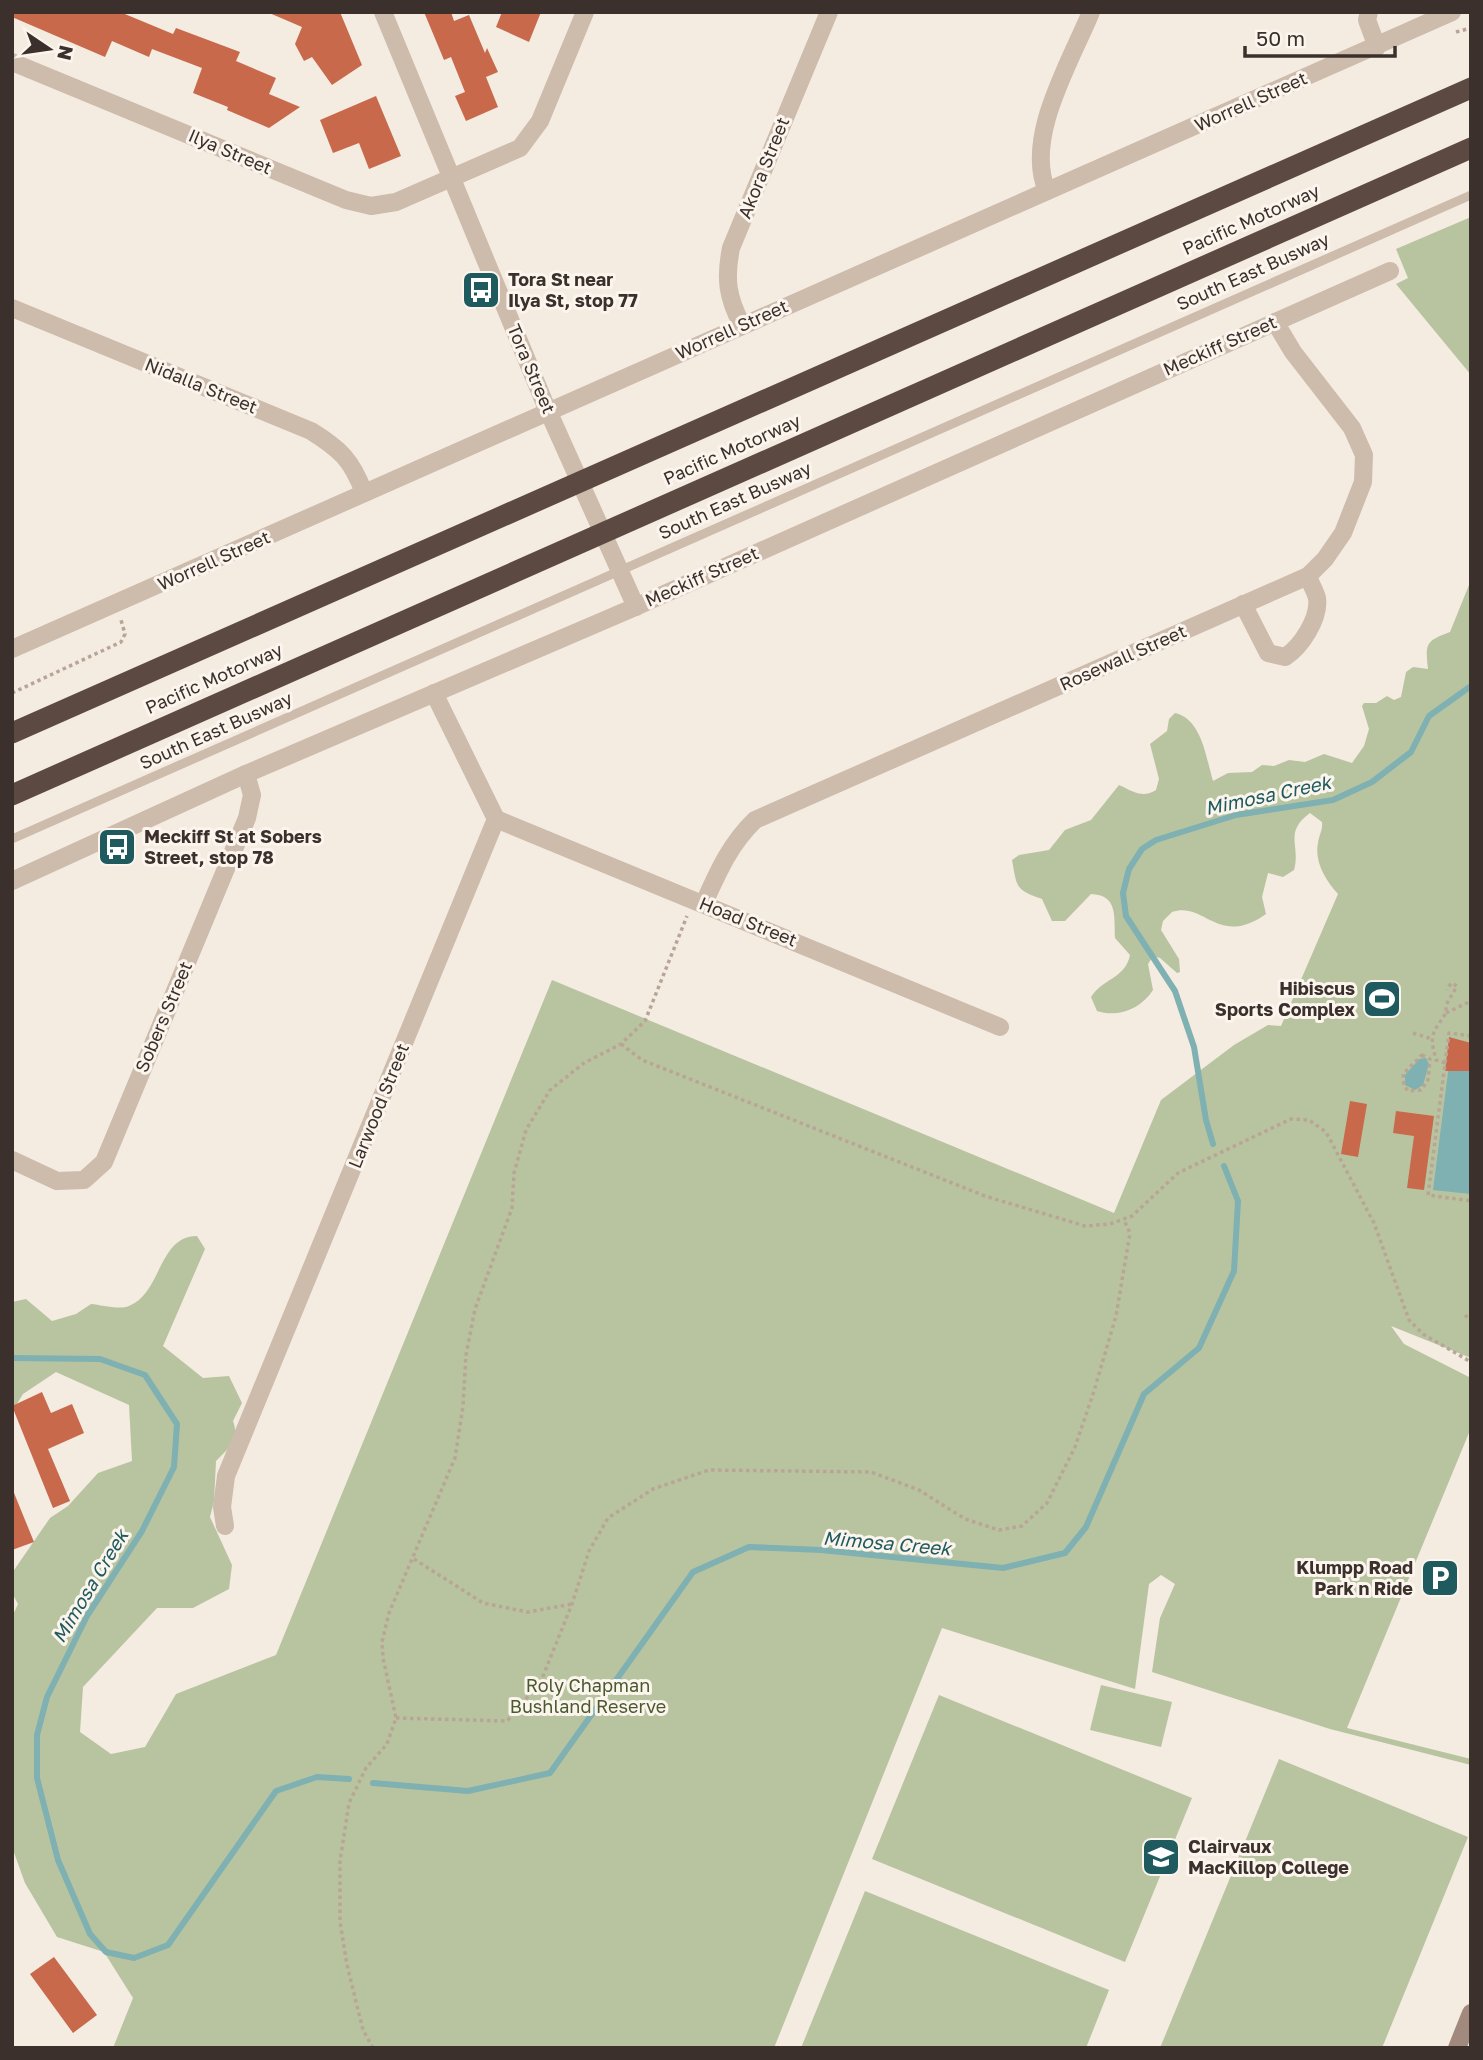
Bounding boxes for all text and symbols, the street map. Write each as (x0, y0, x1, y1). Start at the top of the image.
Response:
north arrow (14, 14, 84, 84)
scale bar (1245, 14, 1396, 58)
text: 50 m (1256, 25, 1305, 51)
text: N (53, 43, 79, 63)
street label: Worrell Street (1191, 66, 1310, 136)
street label: Akora Street (733, 114, 793, 222)
street label: Ilya Street (185, 124, 275, 179)
street label: Pacific Motorway (1179, 179, 1323, 259)
street label: South East Busway (1173, 228, 1332, 315)
place label: Tora St near Ilya St, stop 77 (508, 268, 638, 311)
bus stop icon: Tora St near Ilya St, stop 77 (460, 269, 502, 311)
street label: Worrell Street (672, 294, 791, 364)
street label: Meckiff Street (1159, 310, 1280, 380)
street label: Tora Street (503, 321, 561, 417)
street label: Nidalla Street (142, 353, 261, 418)
street label: Pacific Motorway (660, 409, 804, 489)
street label: South East Busway (655, 457, 814, 544)
street label: Worrell Street (154, 525, 273, 595)
street label: Meckiff Street (641, 541, 762, 611)
street label: Rosewall Street (1056, 619, 1189, 695)
street label: Pacific Motorway (142, 638, 286, 718)
street label: South East Busway (136, 687, 295, 774)
water label: Mimosa Creek (1203, 769, 1335, 819)
place label: Meckiff St at Sobers Street, stop 78 (144, 825, 322, 868)
bus stop icon: Meckiff St at Sobers Street, stop 78 (96, 826, 138, 868)
street label: Hoad Street (696, 891, 800, 951)
street label: Sobers Street (130, 958, 196, 1075)
place label: Hibiscus Sports Complex (1215, 977, 1356, 1020)
sports icon: Hibiscus Sports Complex (1361, 978, 1403, 1020)
street label: Larwood Street (343, 1040, 413, 1171)
water label: Mimosa Creek (47, 1523, 134, 1647)
water label: Mimosa Creek (822, 1525, 954, 1560)
place label: Klumpp Road Park n Ride (1296, 1556, 1413, 1599)
parking icon: Klumpp Road Park n Ride (1419, 1557, 1461, 1599)
park label: Roly Chapman Bushland Reserve (510, 1674, 666, 1717)
place label: Clairvaux MacKillop College (1188, 1835, 1349, 1878)
school or university icon: Clairvaux MacKillop College (1140, 1836, 1182, 1878)

